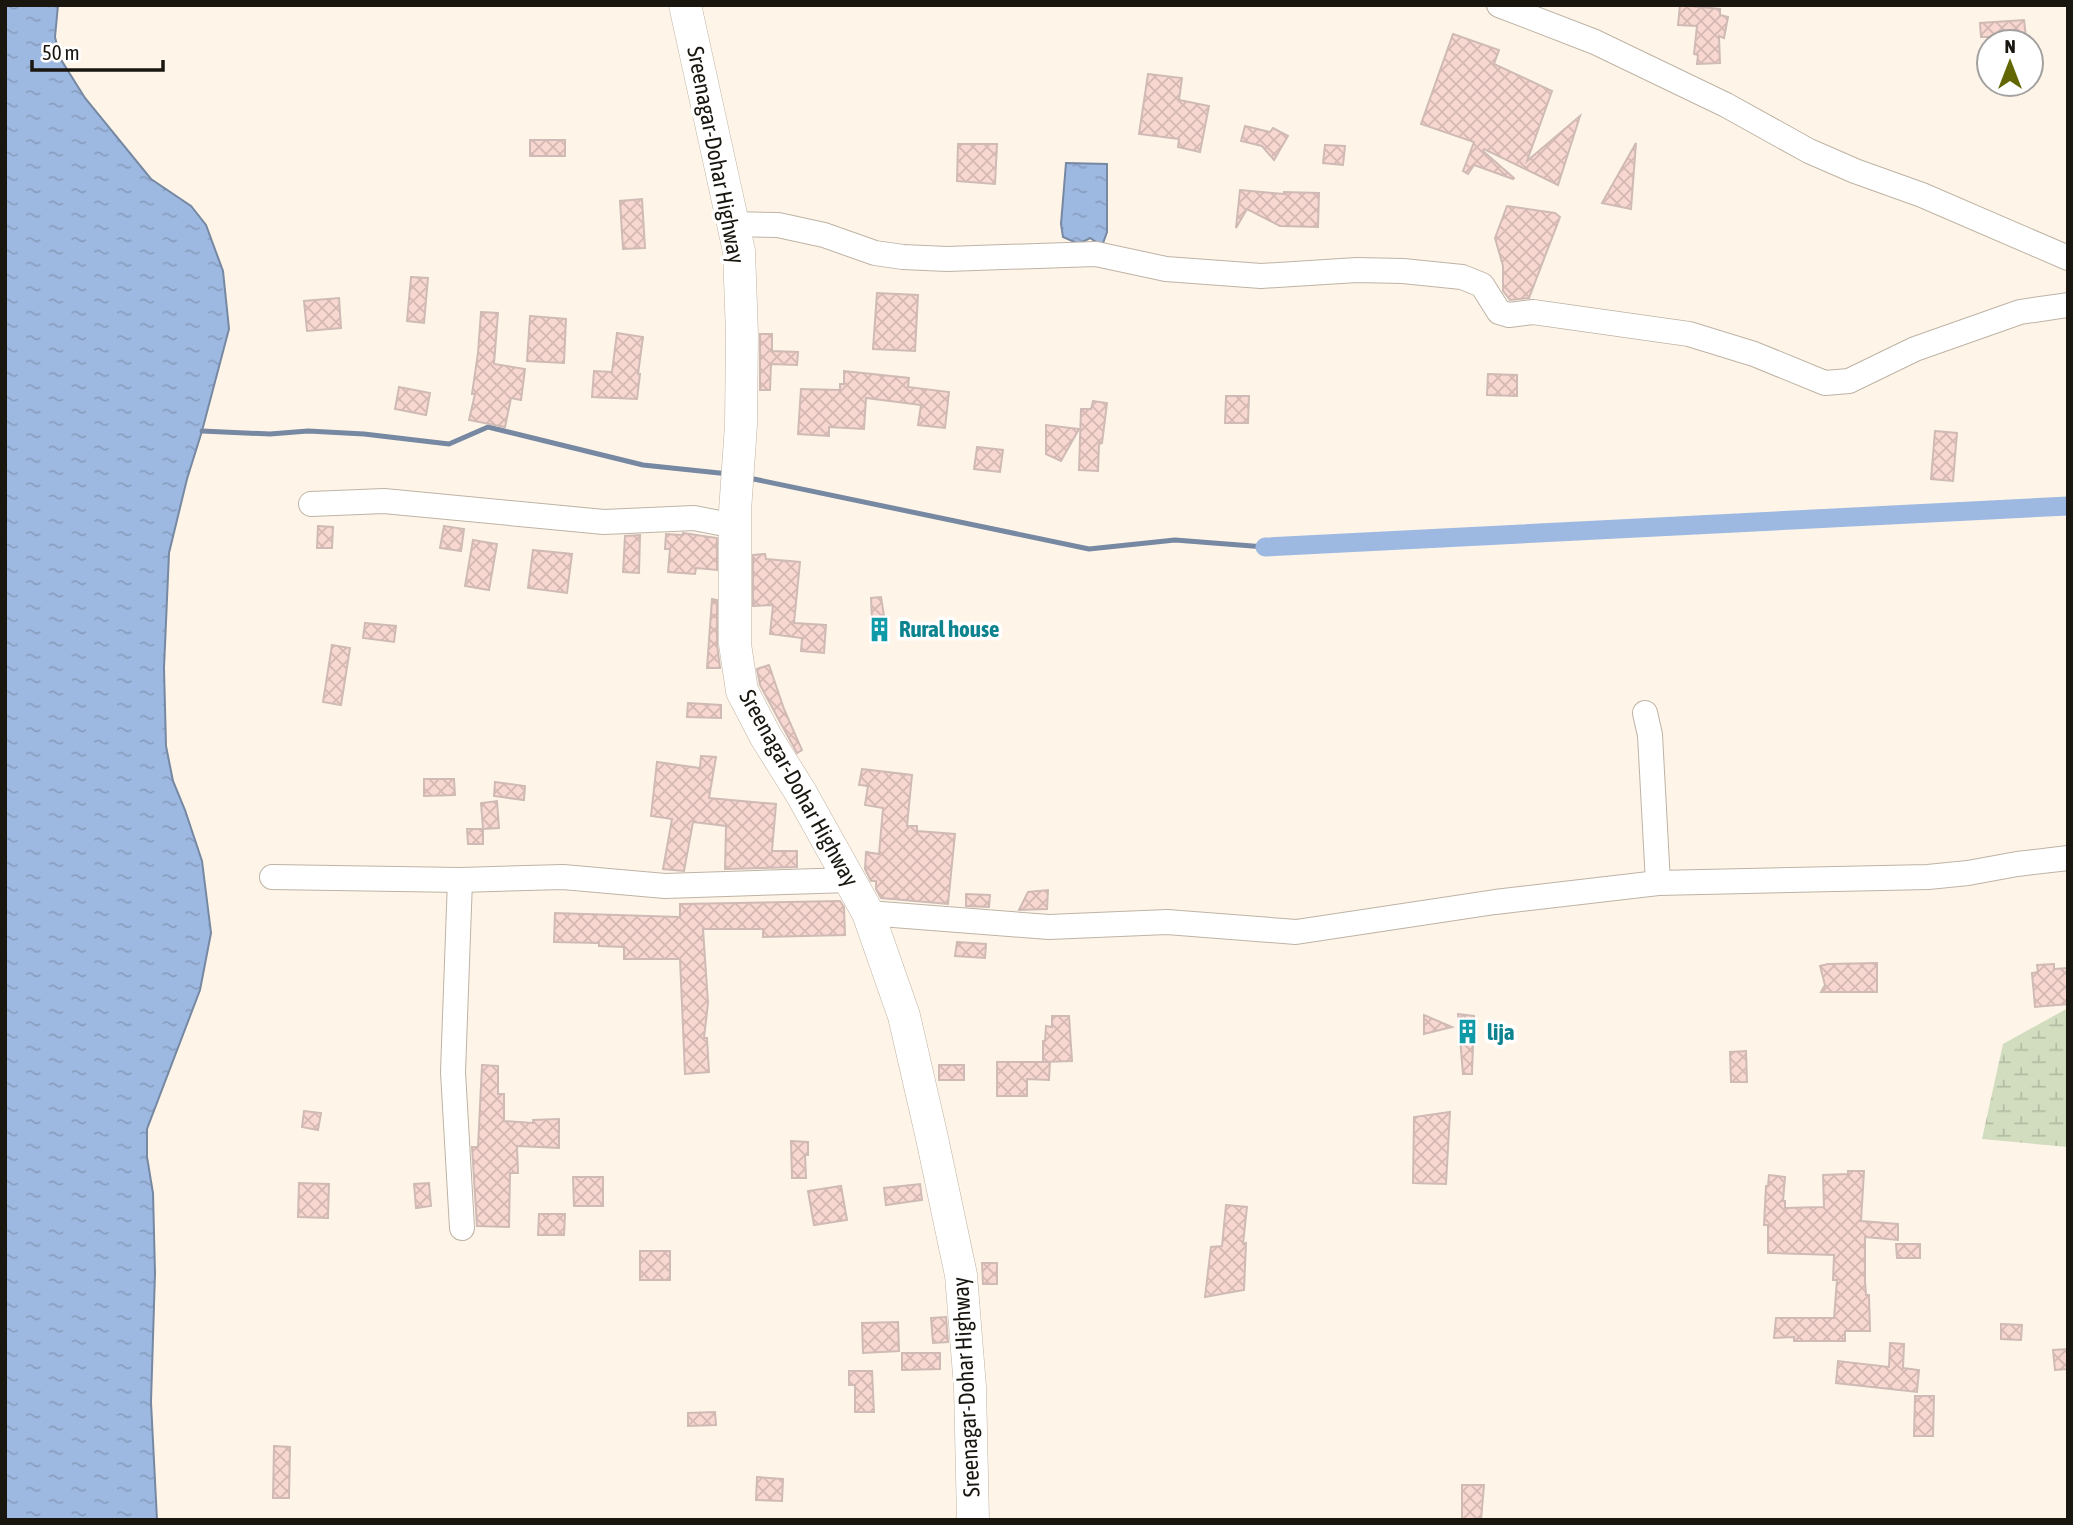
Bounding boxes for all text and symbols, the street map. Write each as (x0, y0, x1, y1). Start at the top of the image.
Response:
scale bar (32, 28, 163, 72)
north arrow (1975, 28, 2045, 98)
text: N (2004, 35, 2016, 57)
text: 50 m (42, 40, 80, 64)
street label: Sreenagar-Dohar Highway (682, 44, 750, 266)
building icon: Rural house (865, 615, 893, 643)
place label: Rural house (899, 616, 1000, 642)
street label: Sreenagar-Dohar Highway (734, 685, 864, 891)
building icon: lija (1453, 1018, 1481, 1046)
place label: lija (1487, 1019, 1515, 1045)
street label: Sreenagar-Dohar Highway (947, 1276, 985, 1498)

